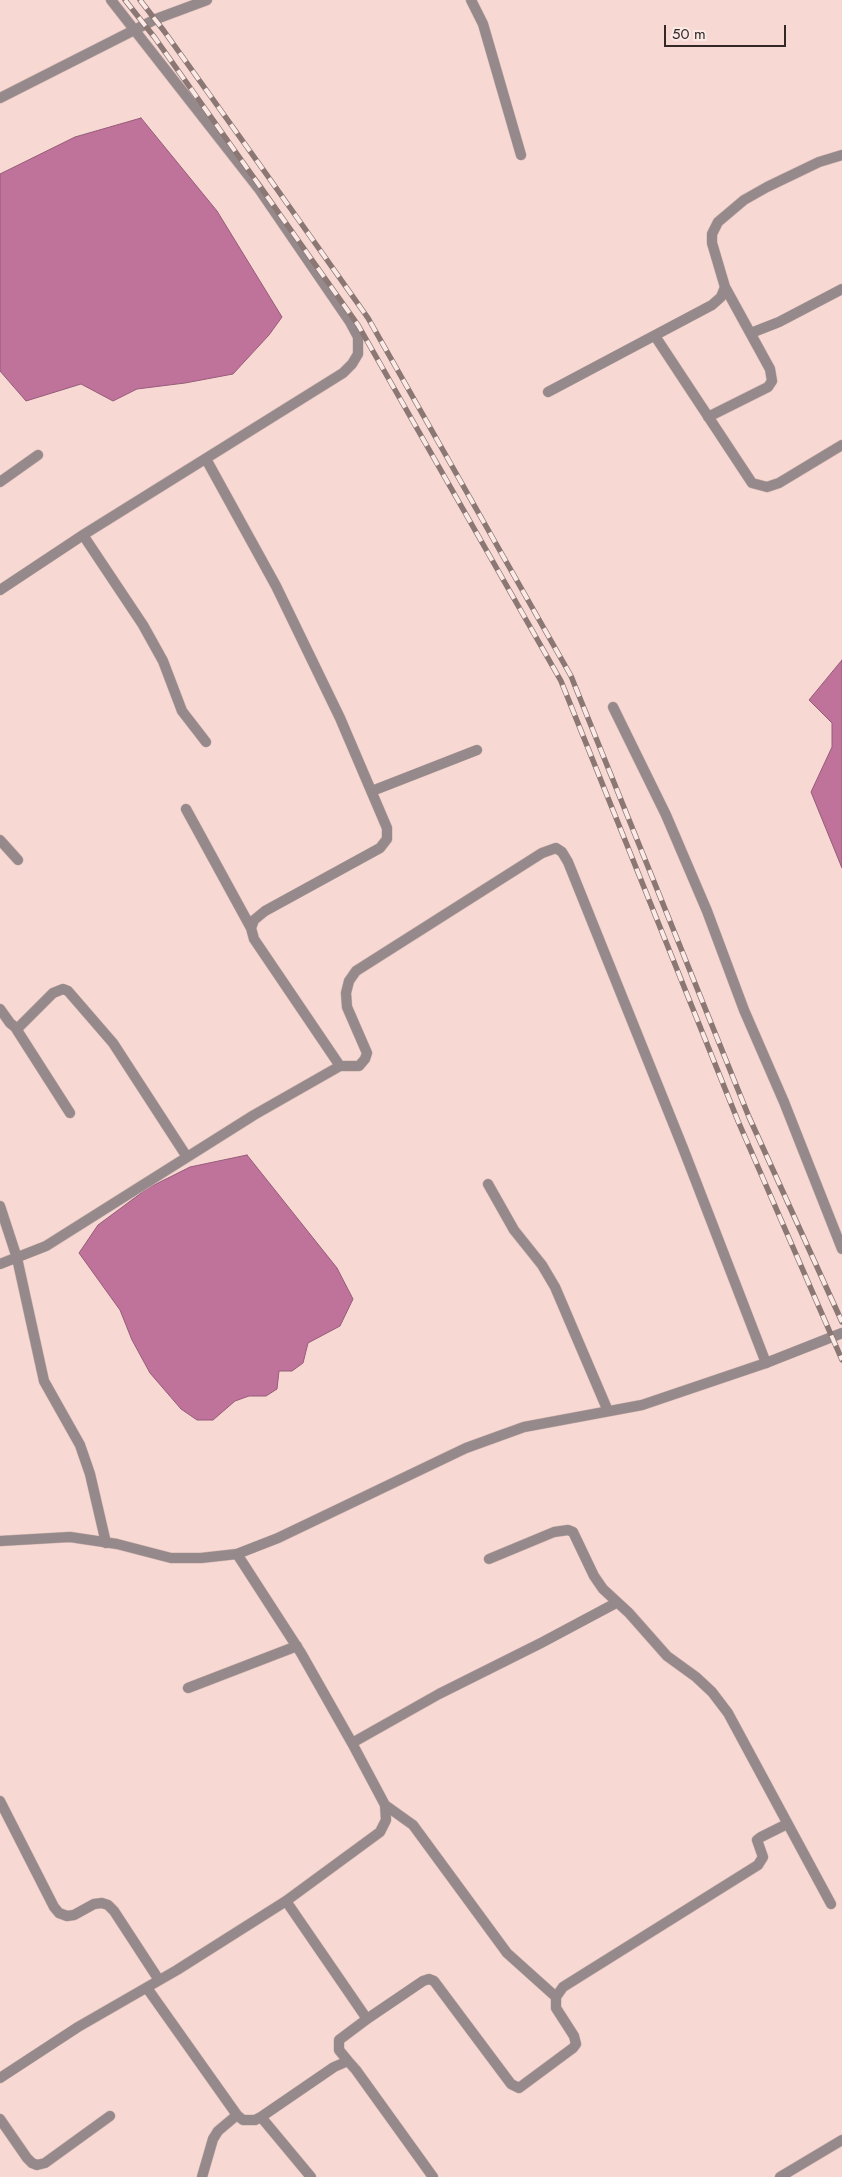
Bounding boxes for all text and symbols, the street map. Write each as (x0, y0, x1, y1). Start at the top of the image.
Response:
scale bar (667, 15, 790, 47)
text: 50 m (672, 23, 706, 45)

